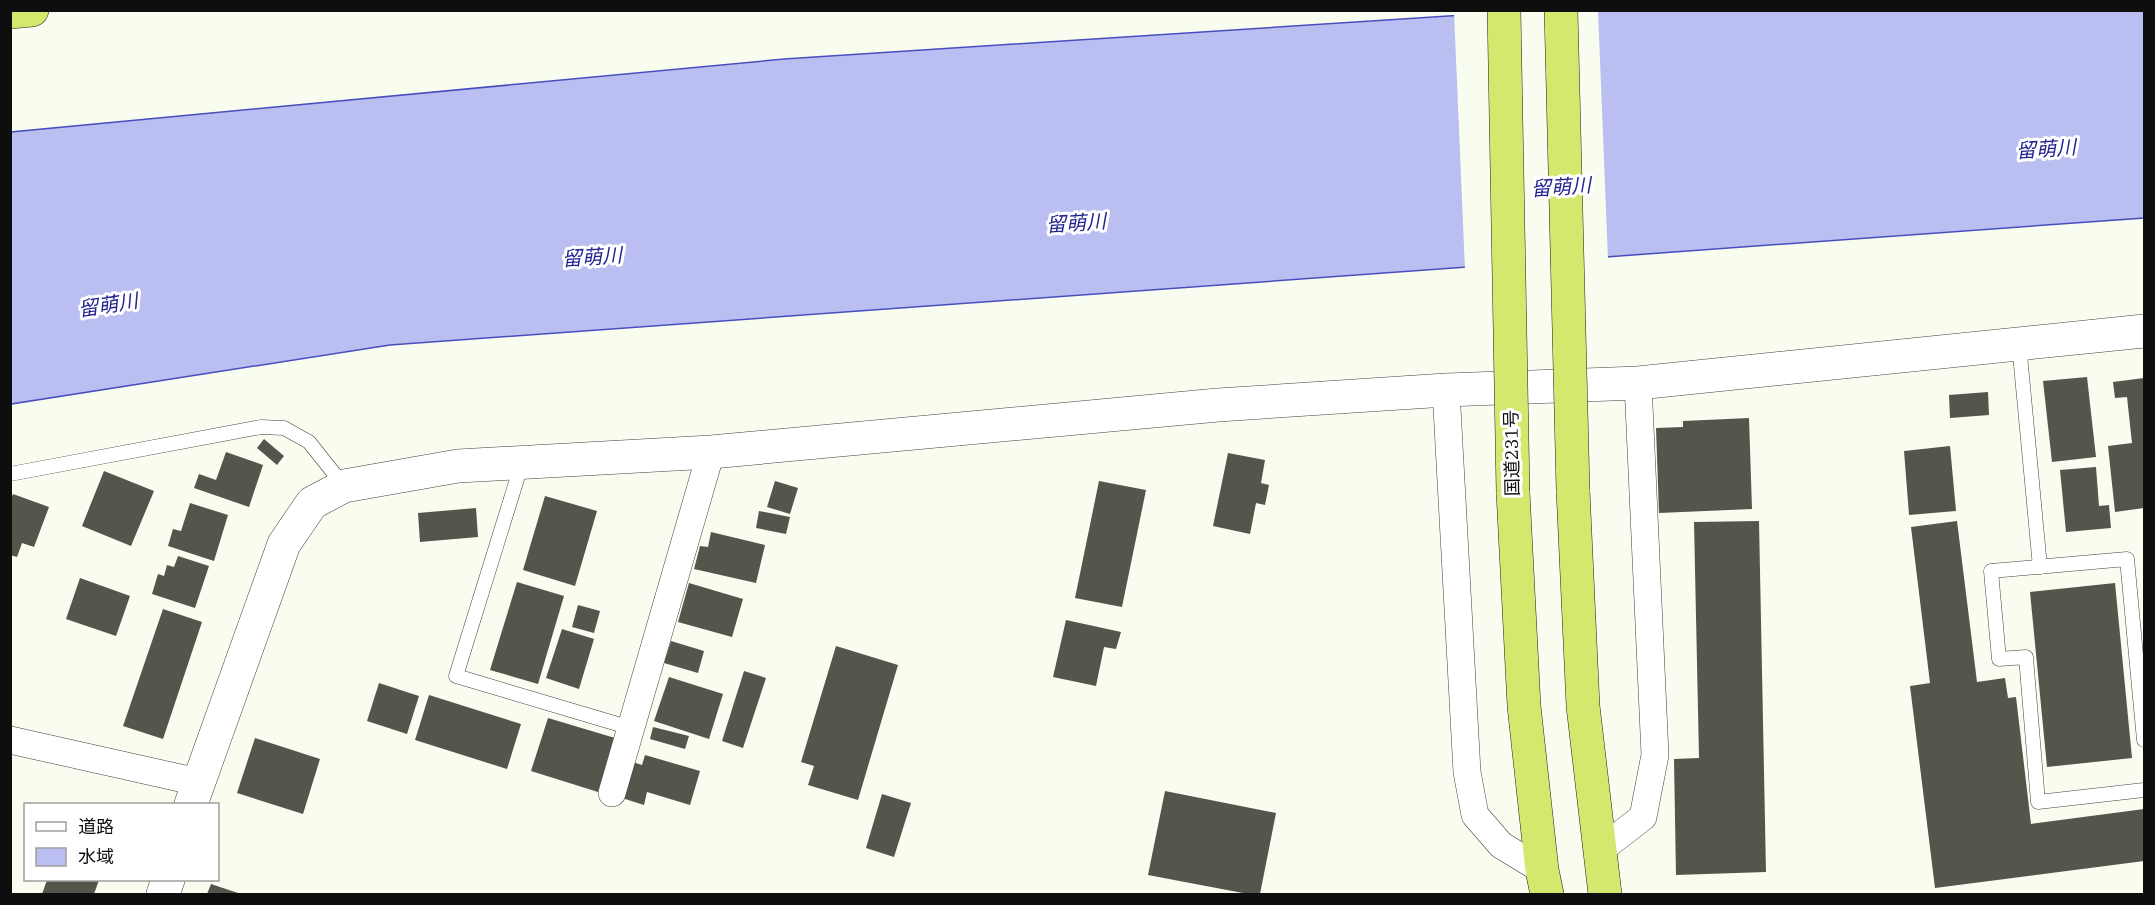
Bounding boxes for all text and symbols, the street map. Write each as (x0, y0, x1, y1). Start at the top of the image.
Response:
water label: 留萌川 (2015, 133, 2079, 164)
water label: 留萌川 (1530, 171, 1594, 202)
water label: 留萌川 (1045, 207, 1109, 238)
water label: 留萌川 (561, 241, 625, 272)
water label: 留萌川 (76, 286, 142, 323)
street label: 国道231号 (1499, 410, 1524, 496)
legend (24, 803, 219, 881)
text: 道路 (78, 815, 114, 838)
text: 水域 (78, 845, 114, 868)

